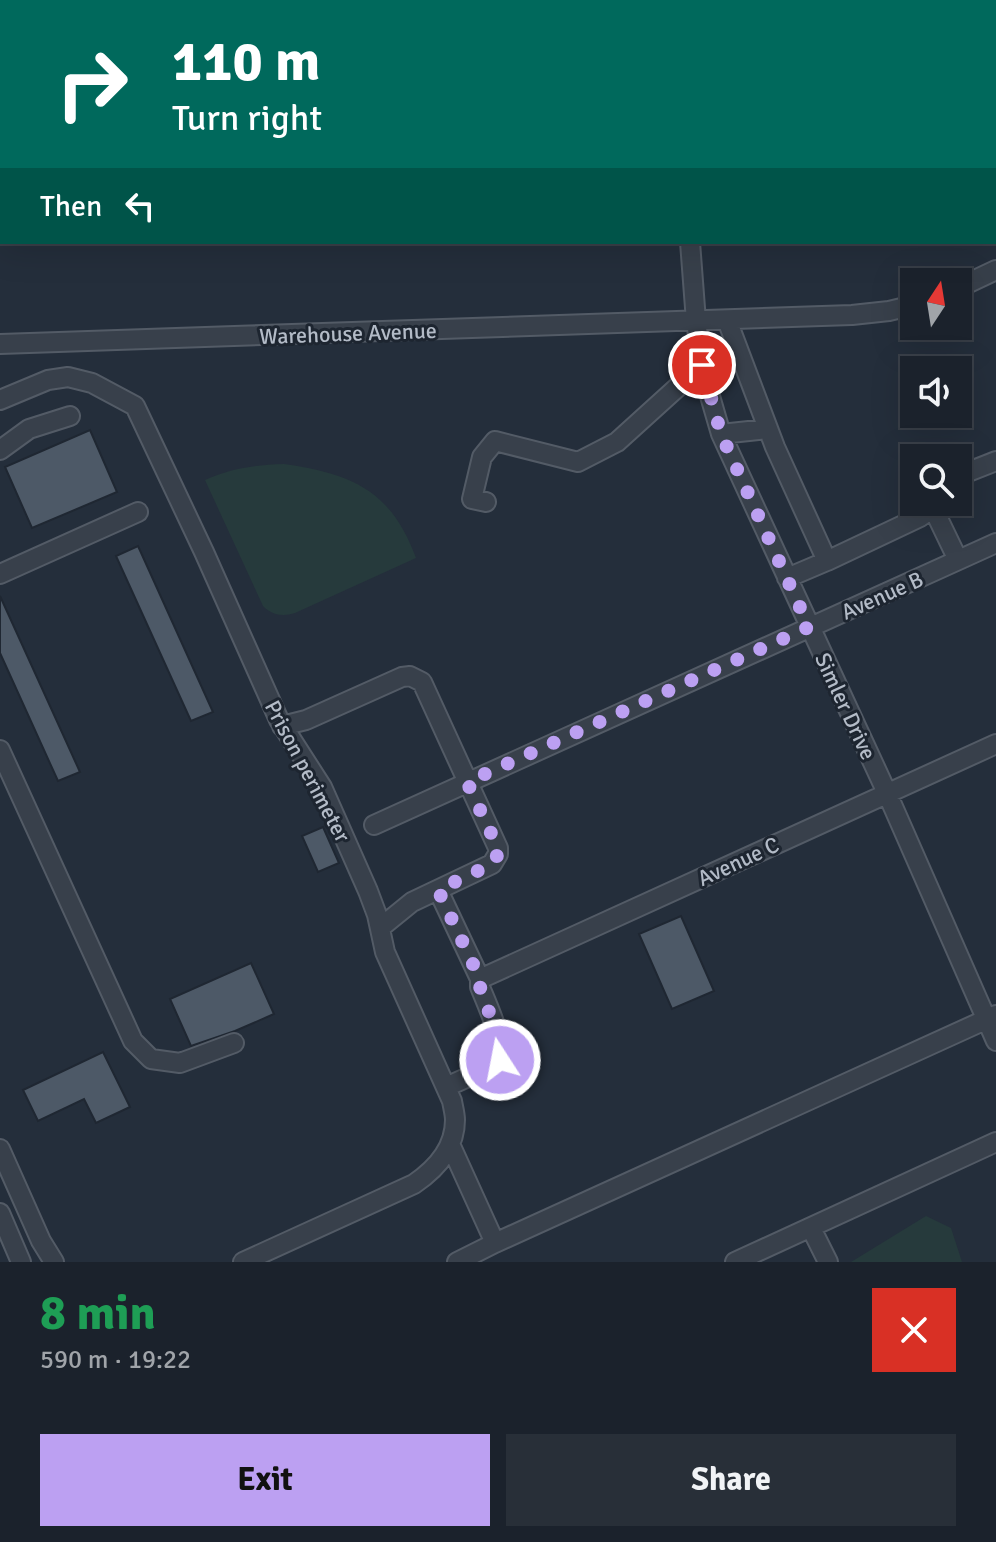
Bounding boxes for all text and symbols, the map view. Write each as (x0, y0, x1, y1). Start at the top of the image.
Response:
text: 110 m (172, 27, 320, 96)
icon: right (40, 32, 144, 136)
text: Turn right (172, 96, 322, 141)
icon: left (118, 184, 162, 228)
text: Then (40, 188, 102, 225)
north arrow (900, 268, 972, 340)
map controls (900, 268, 972, 516)
street label: Warehouse Avenue (259, 317, 437, 350)
pin (668, 331, 736, 399)
icon: arrive (680, 343, 724, 387)
button: sound (900, 356, 972, 428)
button: search (900, 444, 972, 516)
street label: Avenue B (837, 565, 927, 625)
street label: Simler Drive (809, 648, 882, 764)
street label: Prison perimeter (259, 696, 356, 847)
street label: Avenue C (693, 831, 783, 892)
position arrow (458, 1018, 542, 1102)
text: 8 min (40, 1284, 156, 1343)
button: close (872, 1288, 956, 1372)
text: 590 m · 19:22 (40, 1344, 191, 1376)
button: Exit (40, 1434, 490, 1526)
button: Share (506, 1434, 956, 1526)

